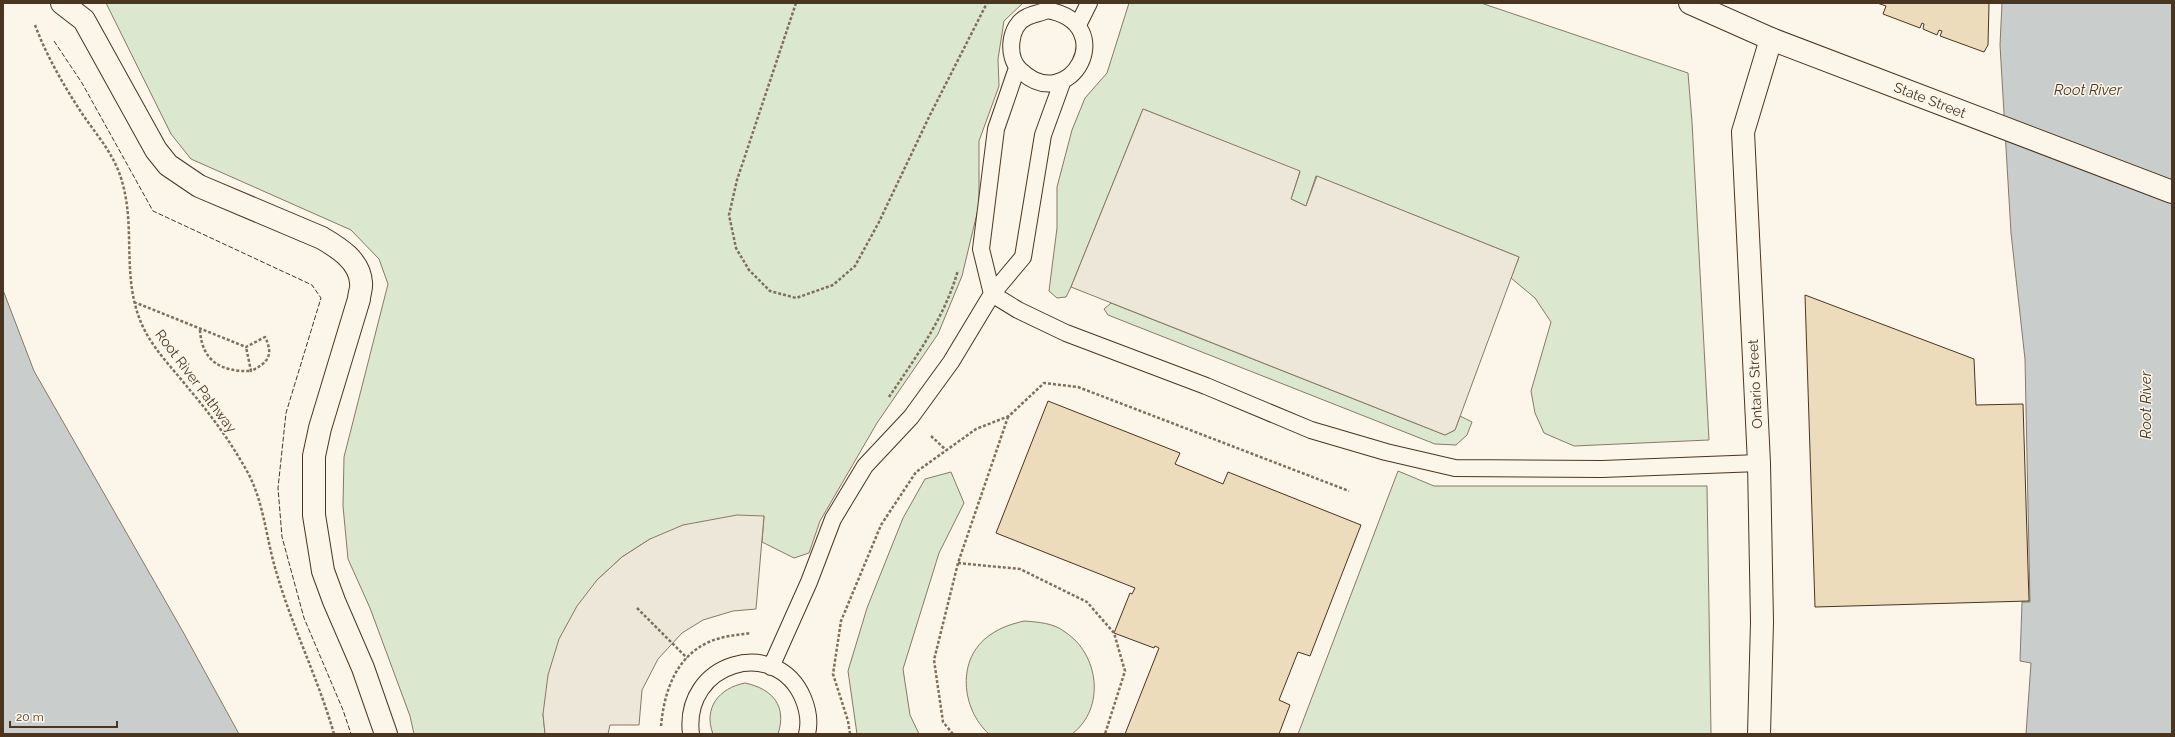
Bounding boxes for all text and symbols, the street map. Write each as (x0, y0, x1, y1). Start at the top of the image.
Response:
street label: State Street (1892, 79, 1969, 121)
water label: Root River (2054, 81, 2123, 99)
street label: Root River Pathway (152, 326, 240, 436)
street label: Ontario Street (1745, 339, 1765, 429)
water label: Root River (2137, 370, 2155, 439)
scale bar (10, 703, 117, 729)
text: 20 m (16, 710, 44, 724)

